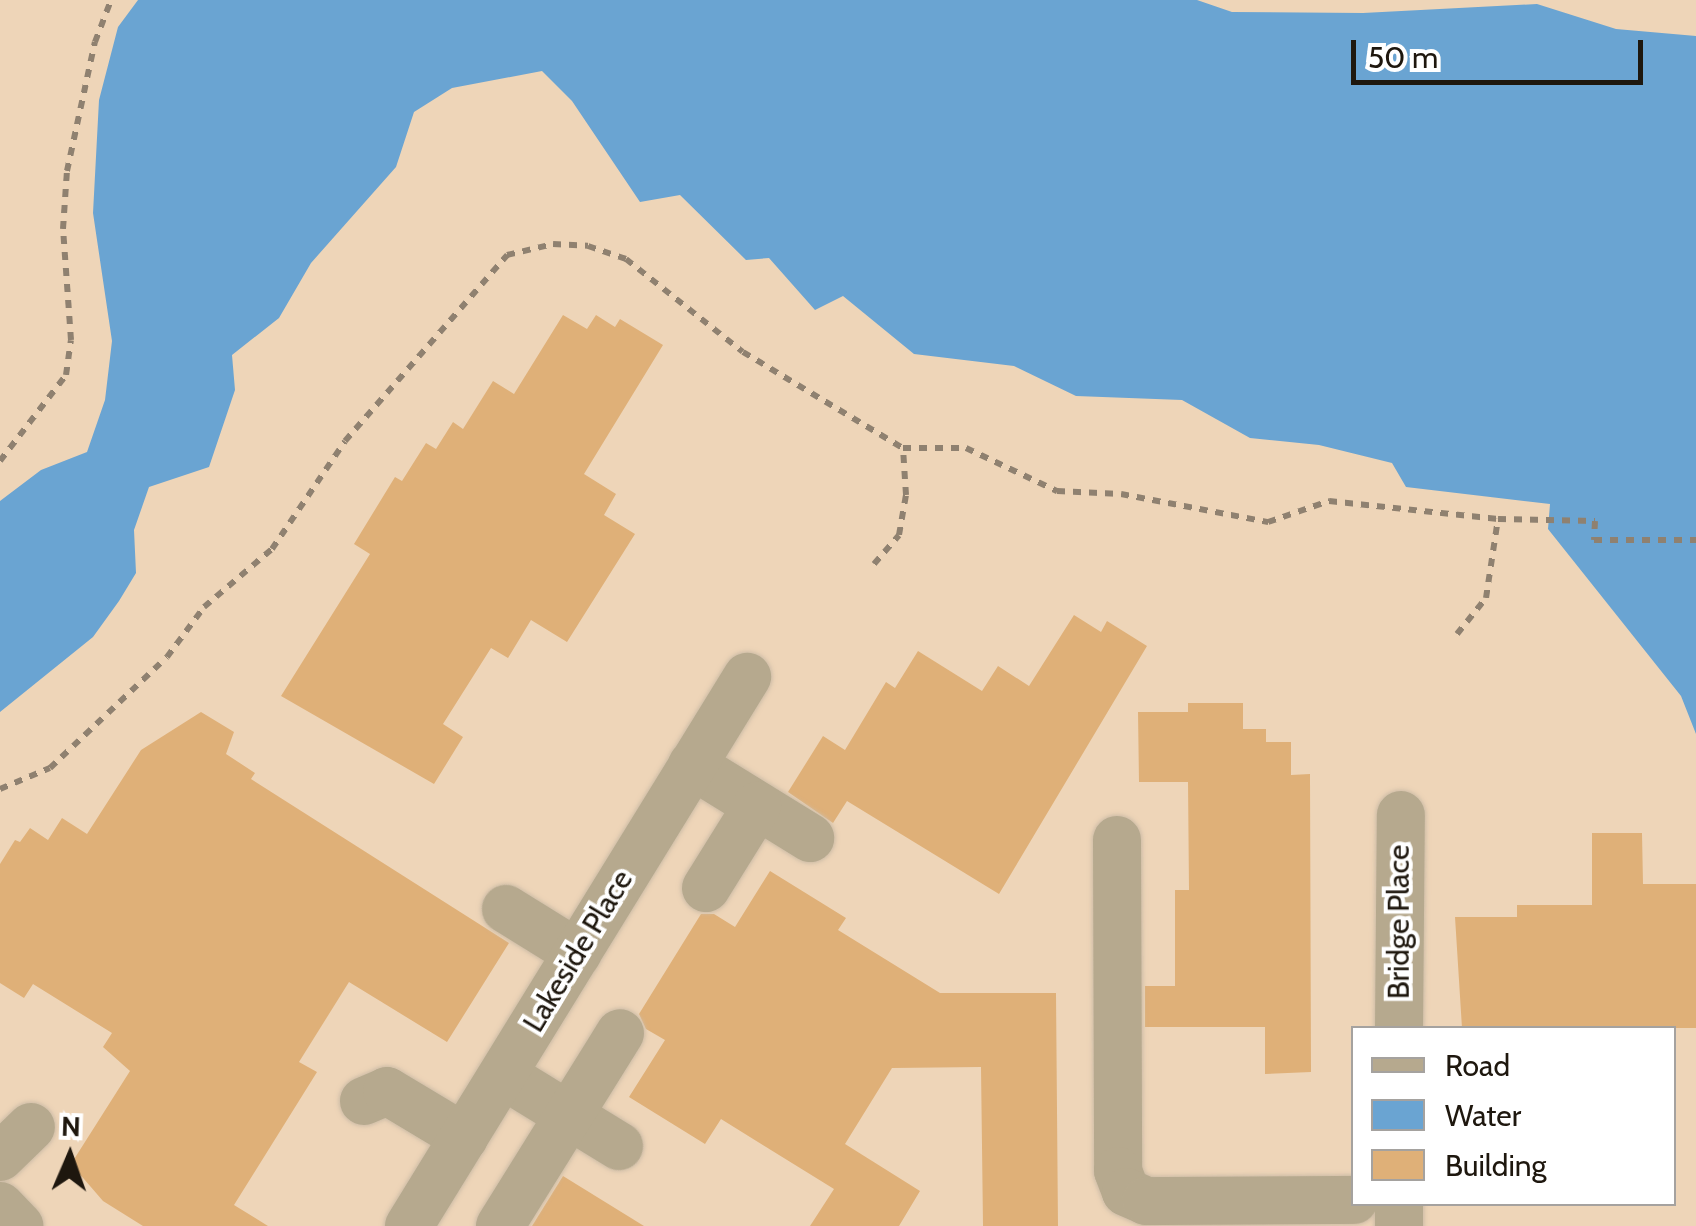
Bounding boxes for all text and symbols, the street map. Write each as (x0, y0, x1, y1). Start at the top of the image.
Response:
scale bar (1356, 20, 1648, 82)
text: 50 m (1368, 39, 1438, 76)
street label: Bridge Place (1381, 845, 1417, 999)
street label: Lakeside Place (516, 864, 640, 1038)
legend (1351, 1026, 1676, 1206)
text: Road (1445, 1047, 1510, 1084)
text: Water (1445, 1097, 1521, 1134)
north arrow (20, 1106, 120, 1206)
text: N (61, 1109, 82, 1143)
text: Building (1445, 1147, 1547, 1184)

